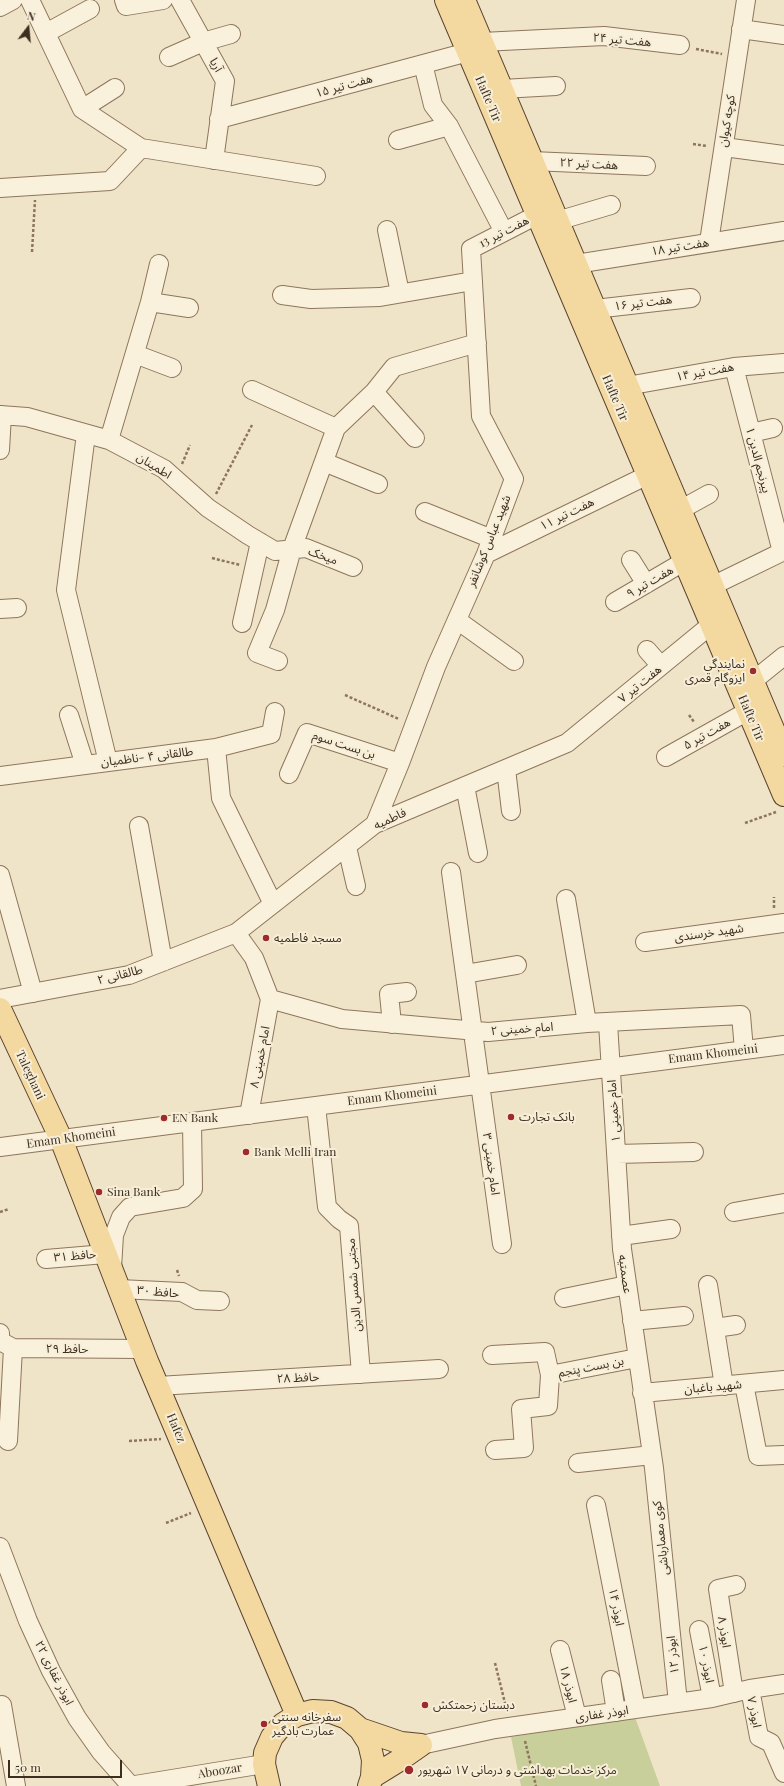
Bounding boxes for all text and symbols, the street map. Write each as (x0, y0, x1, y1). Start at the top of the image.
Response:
north arrow (8, 8, 48, 48)
text: N (26, 8, 37, 24)
street label: هفت تیر ۲۴ (592, 30, 652, 50)
street label: آریا (206, 55, 226, 75)
street label: هفت تیر ۱۵ (314, 71, 374, 101)
street label: Hafte Tir (472, 74, 504, 124)
street label: کوچه کیوان (716, 94, 738, 148)
street label: هفت تیر ۲۲ (559, 155, 619, 173)
street label: هفت تیر 13 (477, 213, 531, 251)
street label: هفت تیر ۱۸ (650, 235, 710, 259)
street label: هفت تیر ۱۶ (613, 292, 673, 314)
street label: هفت تیر ۱۴ (675, 360, 735, 384)
street label: Hafte Tir (599, 373, 631, 423)
street label: پیرنجم الدین ۱ (742, 425, 774, 495)
street label: اطمینان (134, 450, 174, 482)
street label: شهید عباس کوشانفر (464, 493, 514, 589)
street label: هفت تیر ۱۱ (538, 495, 596, 533)
street label: میخک (306, 544, 340, 568)
street label: هفت تیر ۹ (624, 563, 676, 601)
place label: نمایندگی ایزوگام قمری (685, 657, 745, 685)
street label: هفت تیر ۷ (615, 662, 665, 706)
marker: نمایندگی ایزوگام قمری (748, 666, 758, 676)
street label: Hafte Tir (735, 693, 767, 743)
street label: هفت تیر ۵ (681, 715, 733, 753)
street label: بن بست سوم (311, 728, 377, 762)
street label: طالقانی ۴ -ناظمیان (100, 744, 194, 770)
street label: فاطمیه (371, 805, 409, 833)
street label: شهید خرسندی (673, 921, 745, 945)
place label: مسجد فاطمیه (274, 931, 342, 945)
marker: مسجد فاطمیه (261, 933, 271, 943)
street label: طالقانی ۲ (96, 962, 144, 988)
street label: امام خمینی ۲ (490, 1020, 554, 1038)
street label: امام خمینی ۸ (247, 1025, 273, 1089)
street label: Emam Khomeini (667, 1041, 759, 1067)
street label: Taleghani (12, 1048, 48, 1102)
street label: امام خمینی ۱ (605, 1079, 623, 1143)
street label: Emam Khomeini (346, 1083, 438, 1109)
place label: بانک تجارت (519, 1110, 575, 1124)
place label: EN Bank (172, 1111, 218, 1125)
marker: بانک تجارت (506, 1112, 516, 1122)
marker: EN Bank (159, 1113, 169, 1123)
street label: Emam Khomeini (25, 1125, 117, 1151)
street label: امام خمینی ۳ (480, 1132, 502, 1196)
place label: Bank Melli Iran (254, 1145, 336, 1159)
marker: Bank Melli Iran (241, 1147, 251, 1157)
place label: Sina Bank (107, 1185, 160, 1199)
marker: Sina Bank (94, 1187, 104, 1197)
street label: مجتبی شمس الدین (344, 1238, 364, 1332)
street label: حافظ ۳۱ (53, 1247, 97, 1265)
street label: عصمتیه (615, 1254, 635, 1294)
street label: حافظ ۳۰ (136, 1283, 180, 1301)
street label: حافظ ۲۹ (46, 1342, 88, 1356)
street label: بن بست پنجم (557, 1354, 625, 1380)
street label: حافظ ۲۸ (276, 1370, 320, 1386)
street label: شهید باغبان (684, 1377, 742, 1397)
street label: Hafez (163, 1411, 189, 1445)
street label: کوی معمارباشی (650, 1500, 672, 1576)
street label: ابوذر ۱۴ (605, 1587, 627, 1627)
street label: ابوذر ۸ (714, 1615, 734, 1649)
street label: ابوذر ۱۲ (664, 1635, 682, 1675)
street label: ابوذر غفاری ۲۲ (32, 1638, 76, 1708)
street label: ابوذر ۱۰ (695, 1644, 717, 1684)
street label: ابوذر ۱۸ (556, 1664, 580, 1704)
street label: ابوذر ۷ (744, 1695, 764, 1729)
place label: دبستان زحمتکش (433, 1698, 515, 1712)
marker: دبستان زحمتکش (420, 1700, 430, 1710)
street label: ابوذر غفاری (574, 1703, 630, 1725)
place label: سفرخانه سنتی عمارت بادگیر (272, 1710, 341, 1738)
marker: سفرخانه سنتی عمارت بادگیر (259, 1719, 269, 1729)
scale bar (10, 1752, 124, 1778)
text: 50 m (15, 1759, 41, 1775)
street label: Aboozar (197, 1760, 243, 1782)
place label: مرکز خدمات بهداشتی و درمانی ۱۷ شهریور (418, 1763, 617, 1777)
marker: مرکز خدمات بهداشتی و درمانی ۱۷ شهریور (403, 1764, 415, 1776)

